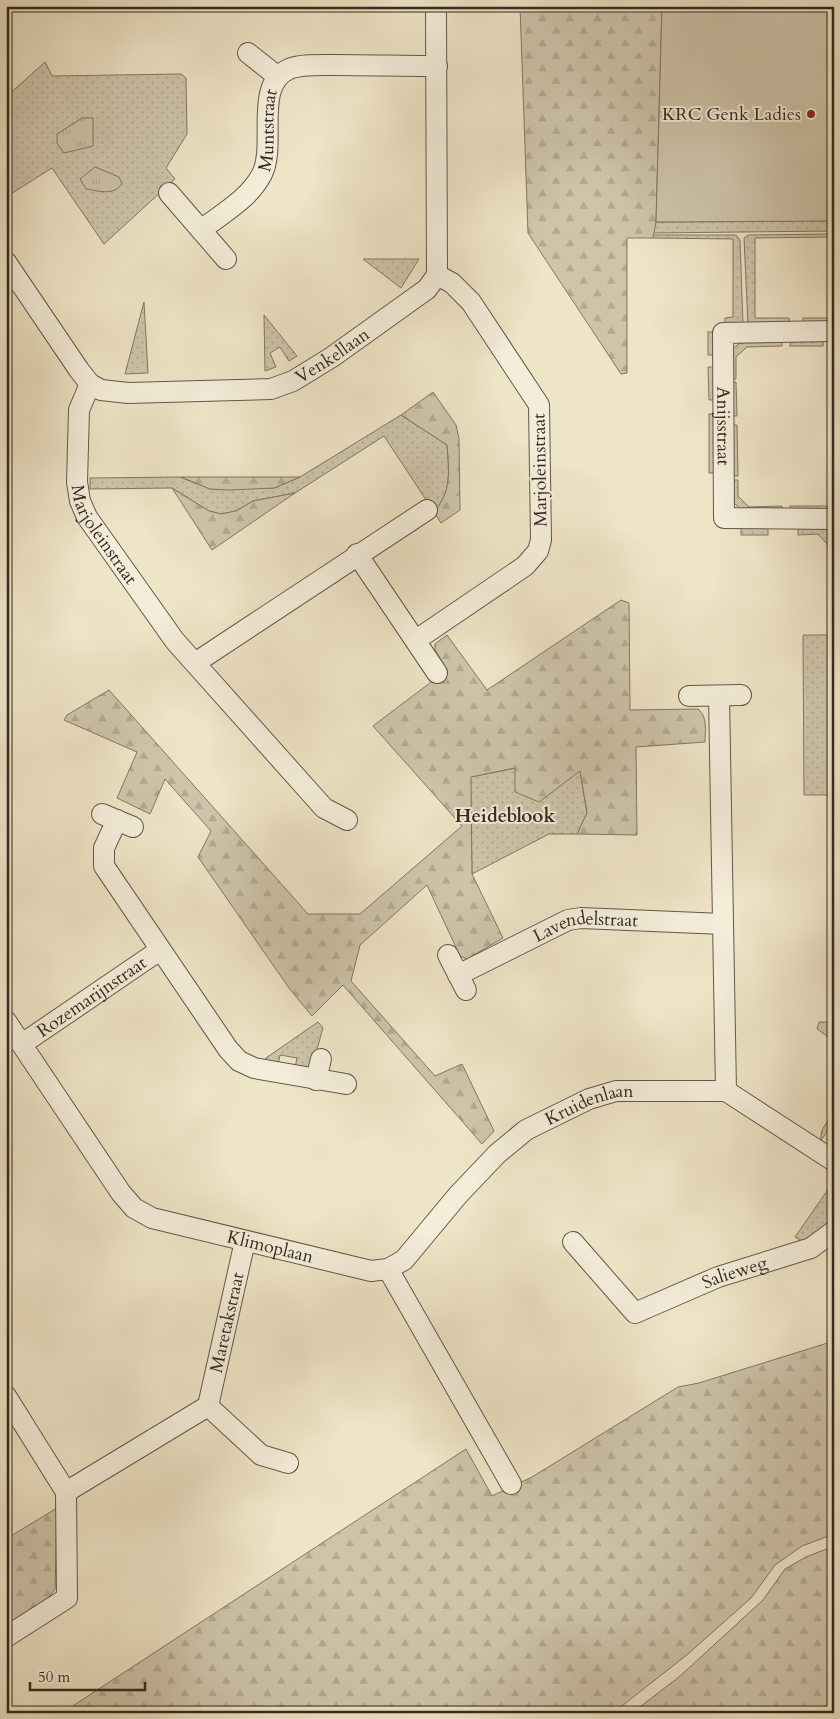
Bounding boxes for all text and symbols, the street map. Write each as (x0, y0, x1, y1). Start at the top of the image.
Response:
street label: Muntstraat (252, 86, 283, 174)
place label: KRC Genk Ladies (662, 102, 801, 127)
marker: KRC Genk Ladies (805, 108, 817, 120)
street label: Venkellaan (290, 321, 375, 389)
street label: Anijsstraat (711, 387, 736, 466)
street label: Marjoleinstraat (527, 413, 553, 527)
street label: Marjoleinstraat (65, 483, 144, 590)
district label: Heideblook (455, 803, 555, 829)
street label: Lavendelstraat (528, 905, 639, 948)
street label: Rozemarijnstraat (32, 950, 152, 1043)
street label: Kruidenlaan (541, 1079, 634, 1131)
street label: Klimoplaan (225, 1224, 317, 1269)
street label: Salieweg (698, 1250, 771, 1295)
street label: Maretakstraat (203, 1270, 250, 1375)
scale bar (30, 1659, 145, 1691)
text: 50 m (38, 1667, 70, 1687)

